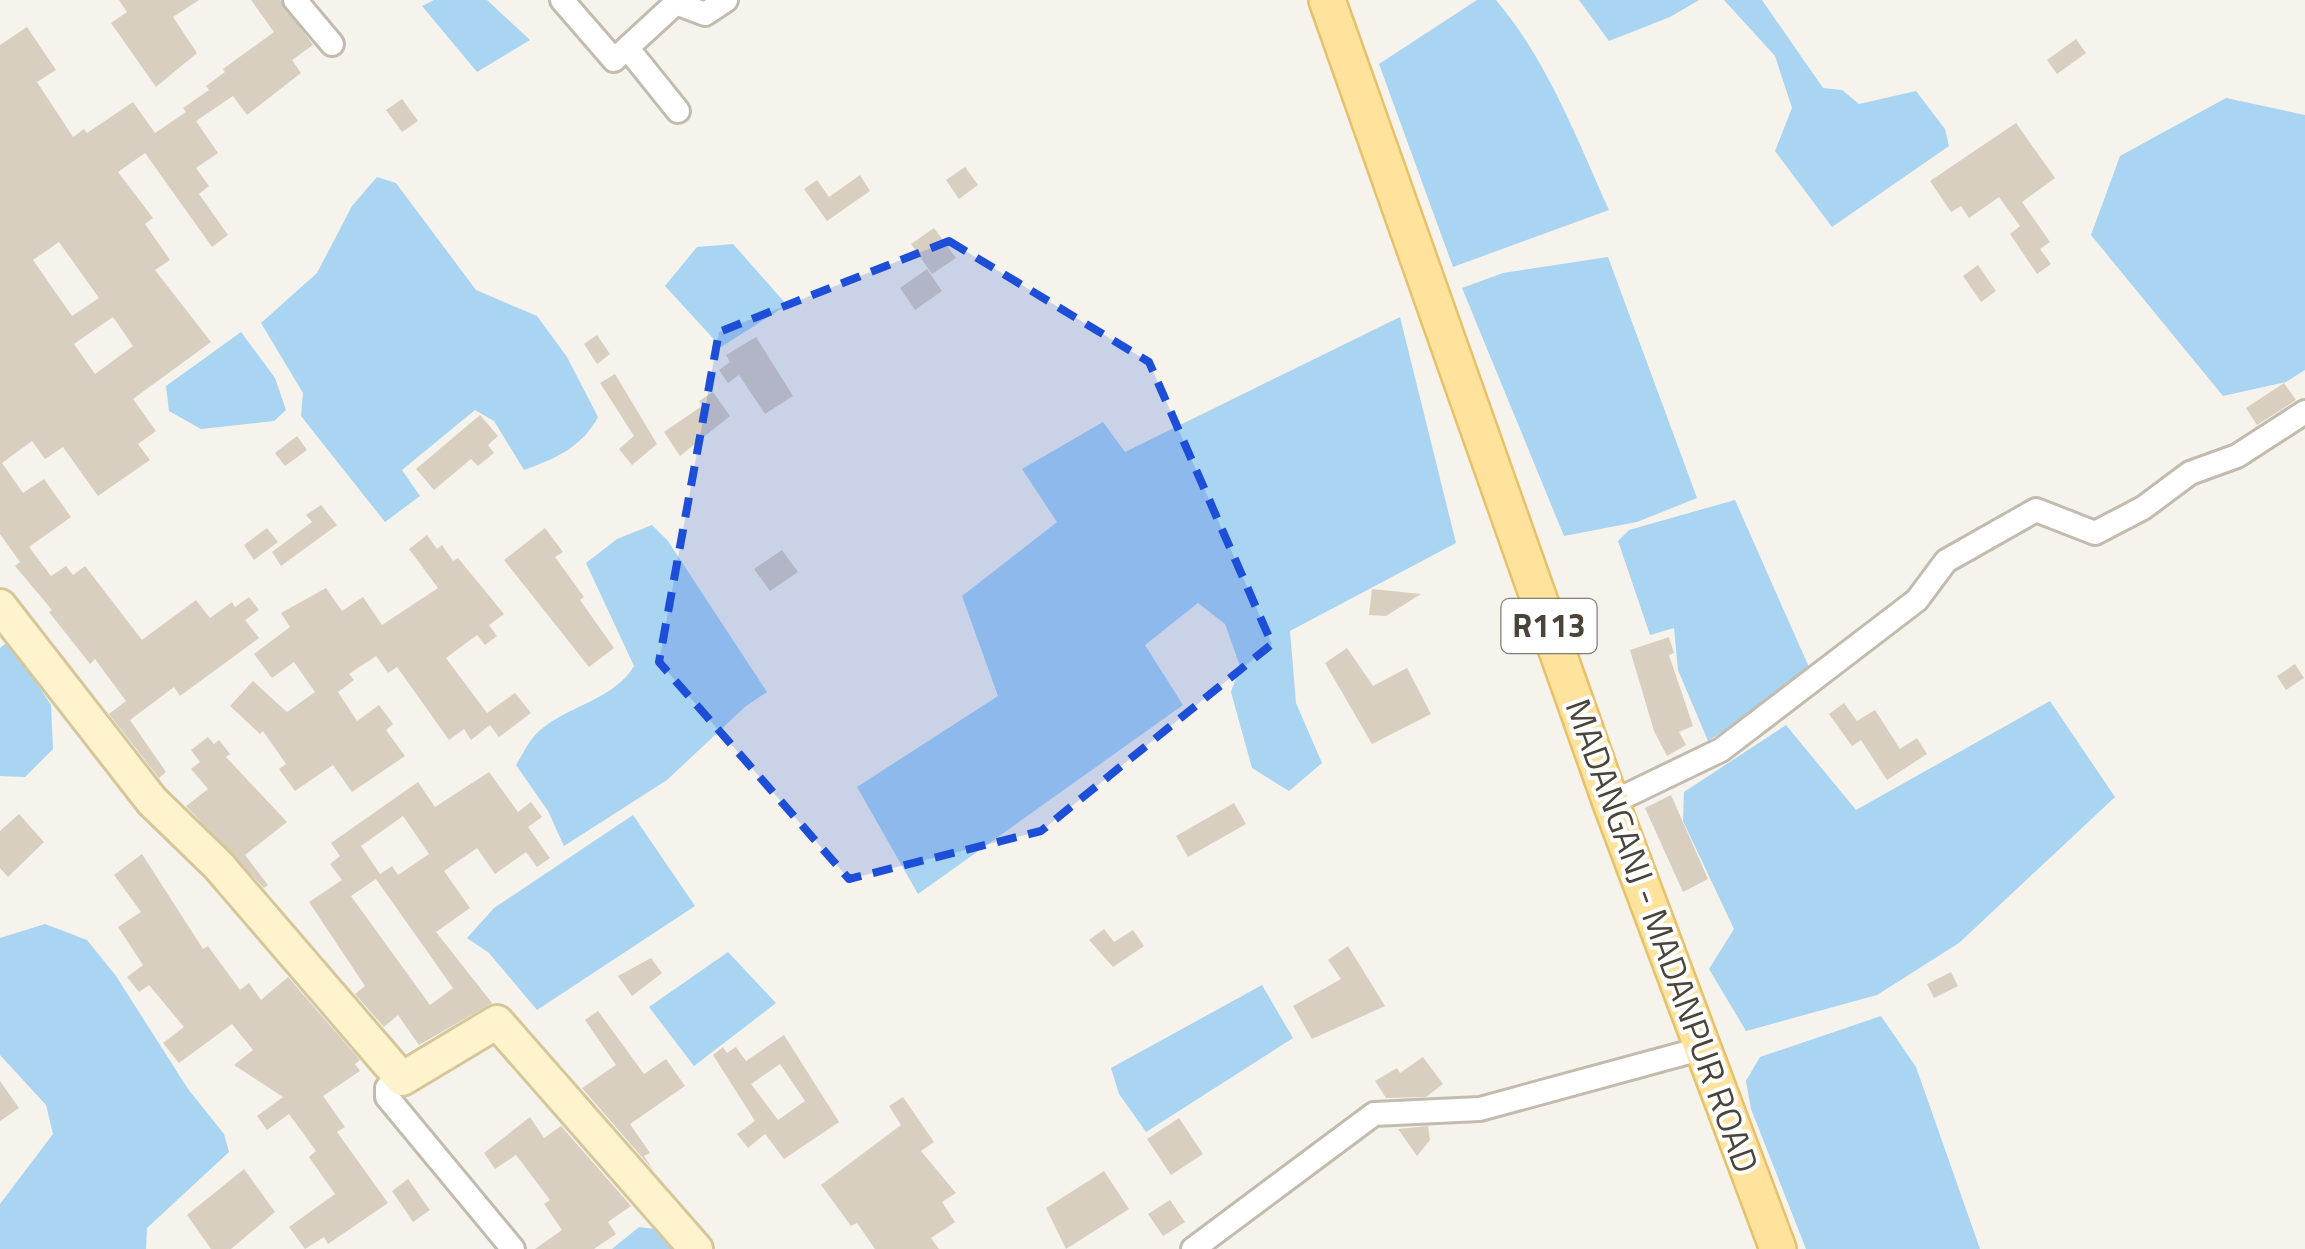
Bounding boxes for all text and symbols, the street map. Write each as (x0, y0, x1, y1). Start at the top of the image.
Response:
road number: R113 (1502, 599, 1596, 653)
street label: MADANGANJ - MADANPUR ROAD (1552, 691, 1774, 1180)

